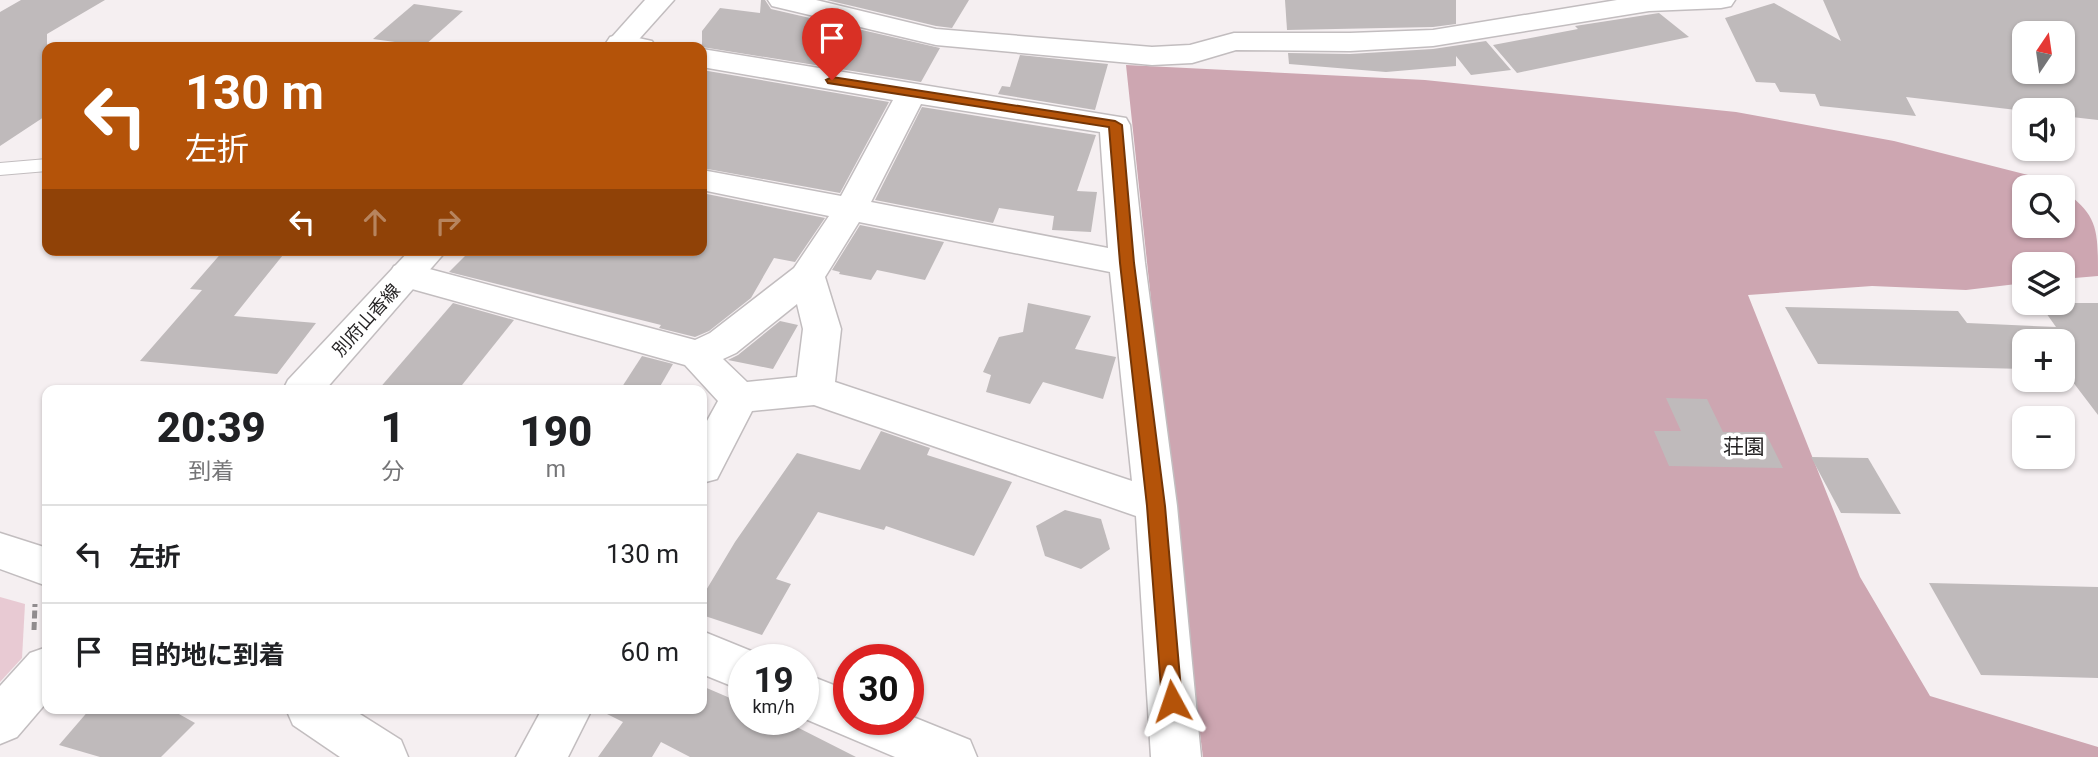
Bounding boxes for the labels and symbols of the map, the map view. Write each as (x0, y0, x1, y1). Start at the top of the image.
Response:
pin (802, 8, 862, 80)
north arrow (2012, 21, 2076, 84)
street label: 別府山香線 (328, 280, 404, 360)
district label: 荘園 (1723, 435, 1765, 459)
speed limit sign: 30 (833, 644, 924, 735)
position arrow (1135, 664, 1209, 738)

